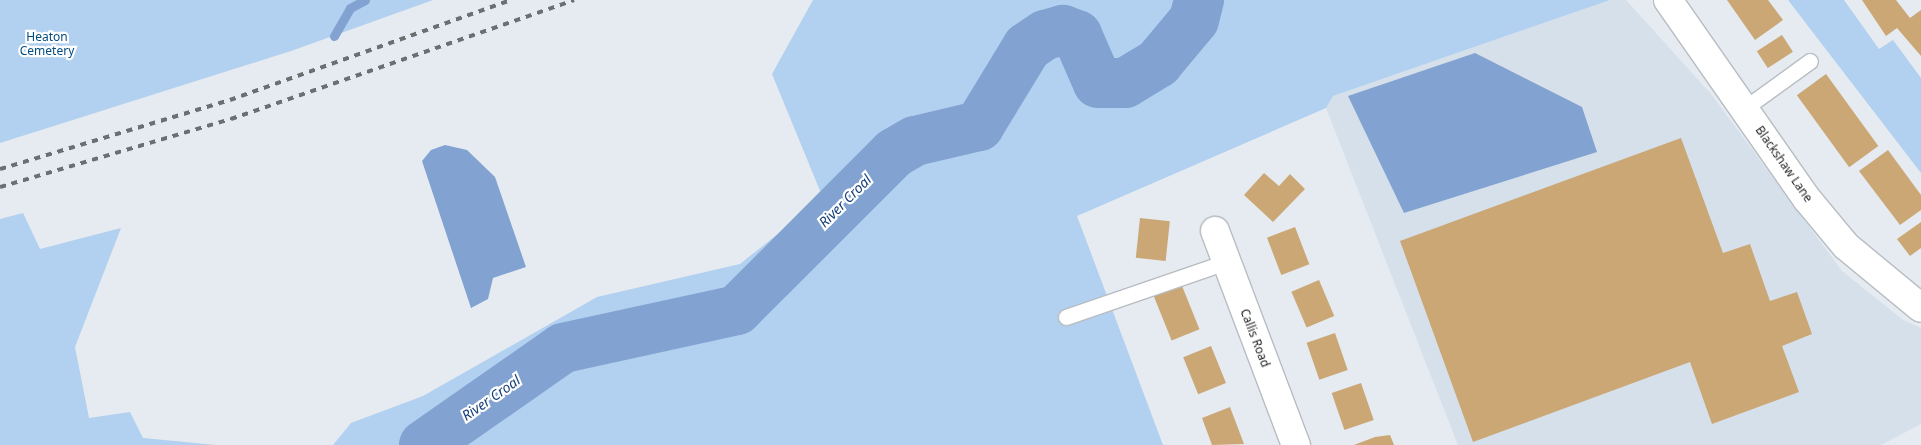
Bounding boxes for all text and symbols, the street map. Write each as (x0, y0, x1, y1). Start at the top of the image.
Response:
park label: Heaton Cemetery (20, 30, 74, 58)
street label: Blackshaw Lane (1752, 123, 1816, 205)
water label: River Croal (815, 171, 875, 231)
street label: Callis Road (1237, 307, 1273, 369)
water label: River Croal (459, 372, 523, 424)

